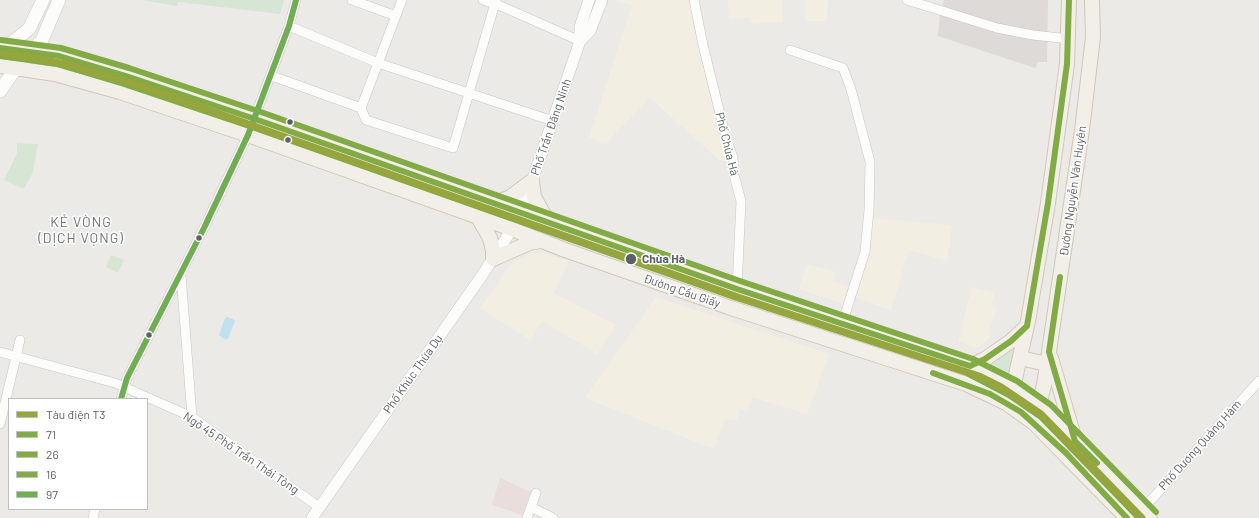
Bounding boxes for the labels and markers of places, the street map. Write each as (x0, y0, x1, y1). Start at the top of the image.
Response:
unlabelled marker (285, 117, 295, 127)
unlabelled marker (283, 135, 293, 145)
unlabelled marker (194, 233, 204, 243)
marker: Chùa Hà (624, 252, 638, 266)
place label: Chùa Hà (642, 252, 685, 266)
unlabelled marker (144, 330, 154, 340)

